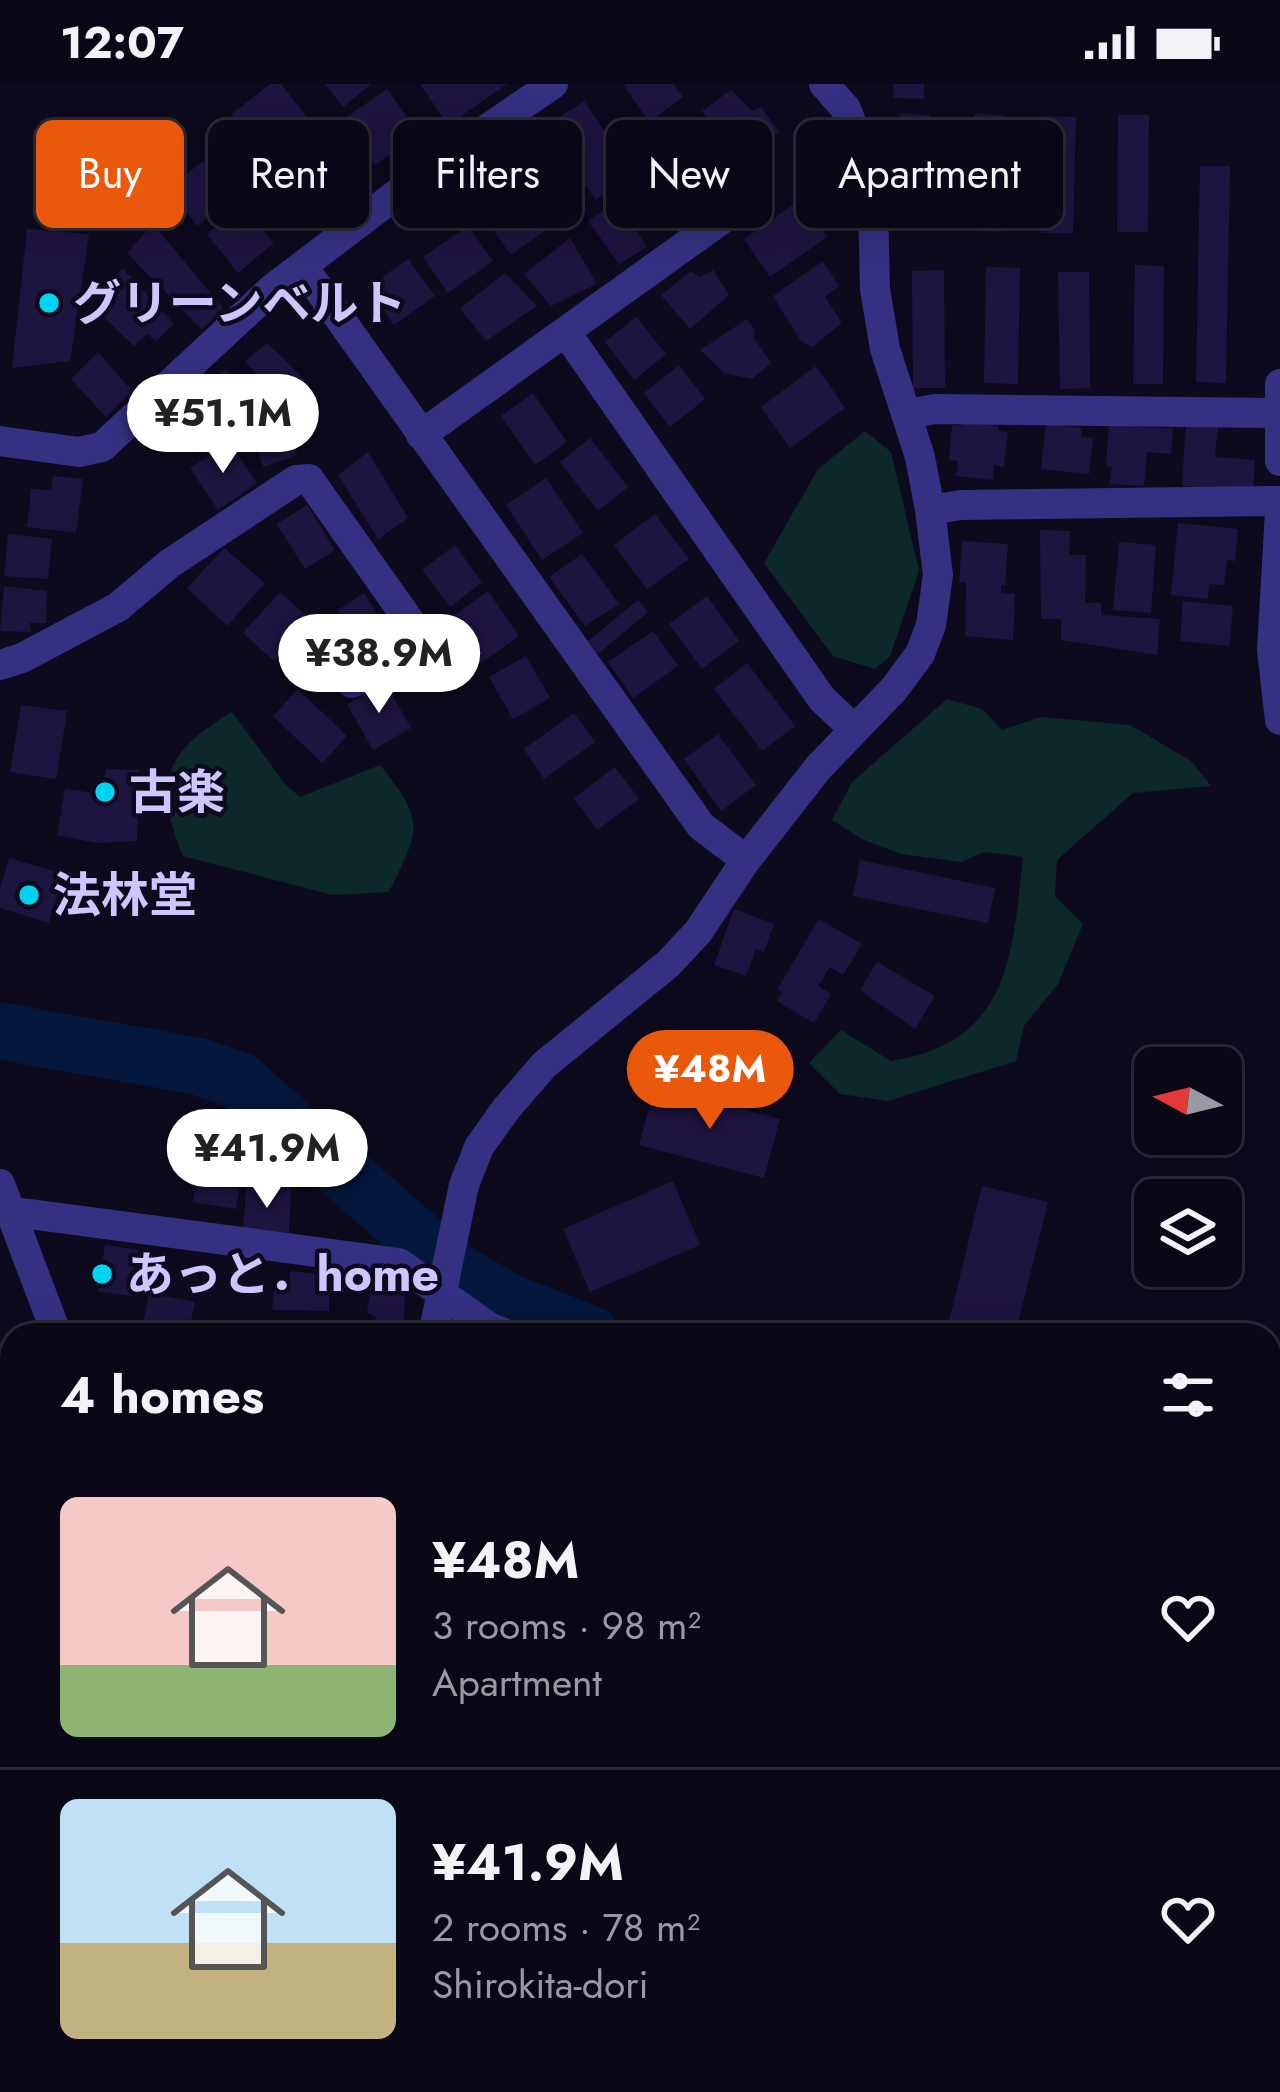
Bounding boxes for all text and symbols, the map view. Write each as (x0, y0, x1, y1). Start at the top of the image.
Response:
text: 12:07 (60, 10, 184, 75)
chip: Buy (36, 120, 184, 228)
chip: Rent (208, 120, 369, 228)
chip: Filters (393, 120, 582, 228)
chip: New (606, 120, 772, 228)
chip: Apartment (796, 120, 1063, 228)
place label: グリーンベルト (73, 269, 407, 338)
marker: グリーンベルト (36, 290, 62, 316)
pin: ¥51.1M (125, 374, 321, 476)
text: ¥51.1M (154, 384, 292, 441)
pin: ¥38.9M (281, 614, 477, 716)
text: ¥38.9M (305, 624, 453, 681)
place label: 古楽 (129, 758, 225, 827)
marker: 古楽 (92, 779, 118, 805)
place label: 法林堂 (53, 861, 197, 930)
marker: 法林堂 (16, 882, 42, 908)
pin: ¥48M (639, 1030, 781, 1132)
text: ¥48M (654, 1040, 766, 1097)
north arrow (1134, 1047, 1242, 1155)
map controls (1134, 1047, 1242, 1287)
pin: ¥41.9M (169, 1109, 365, 1211)
text: ¥41.9M (194, 1119, 340, 1176)
button: layers (1134, 1179, 1242, 1287)
place label: あっと．home (126, 1240, 439, 1309)
marker: あっと．home (89, 1261, 115, 1287)
text: 4 homes (60, 1358, 264, 1432)
icon: filters (1155, 1362, 1221, 1428)
text: ¥48M (432, 1523, 579, 1597)
icon: home (156, 1545, 300, 1689)
icon: heart (1155, 1584, 1221, 1650)
text: 3 rooms · 98 m² (432, 1597, 701, 1654)
text: Apartment (432, 1654, 602, 1711)
text: ¥41.9M (432, 1825, 624, 1899)
icon: home (156, 1847, 300, 1991)
icon: heart (1155, 1886, 1221, 1952)
text: 2 rooms · 78 m² (432, 1899, 700, 1956)
text: Shirokita-dori (432, 1956, 649, 2013)

